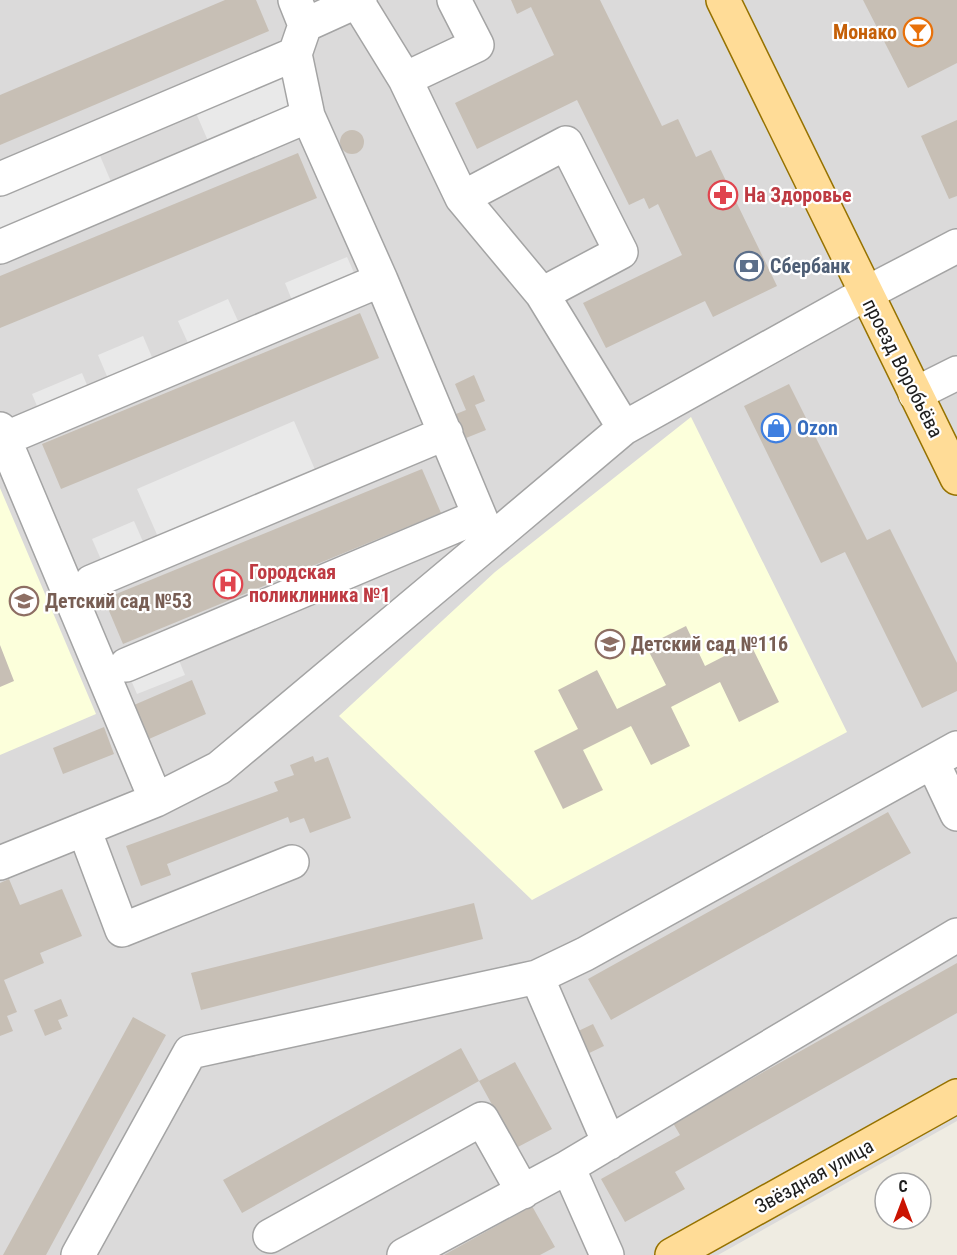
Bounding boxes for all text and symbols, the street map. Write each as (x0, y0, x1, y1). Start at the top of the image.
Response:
bar icon: Монако (902, 16, 934, 48)
place label: Монако (833, 20, 897, 44)
pharmacy icon: На Здоровье (707, 179, 739, 211)
place label: На Здоровье (744, 183, 852, 207)
bank icon: Сбербанк (733, 250, 765, 282)
place label: Сбербанк (770, 254, 850, 278)
street label: проезд Воробьёва (858, 295, 948, 441)
shop icon: Ozon (760, 412, 792, 444)
place label: Ozon (797, 416, 838, 440)
place label: Городская поликлиника №1 (249, 560, 391, 607)
hospital icon: Городская поликлиника №1 (212, 568, 244, 600)
school or university icon: Детский сад №53 (8, 585, 40, 617)
place label: Детский сад №53 (45, 589, 192, 613)
school or university icon: Детский сад №116 (594, 628, 626, 660)
place label: Детский сад №116 (631, 632, 788, 656)
street label: Звёздная улица (751, 1134, 877, 1218)
north arrow (873, 1171, 933, 1231)
text: С (898, 1177, 908, 1196)

